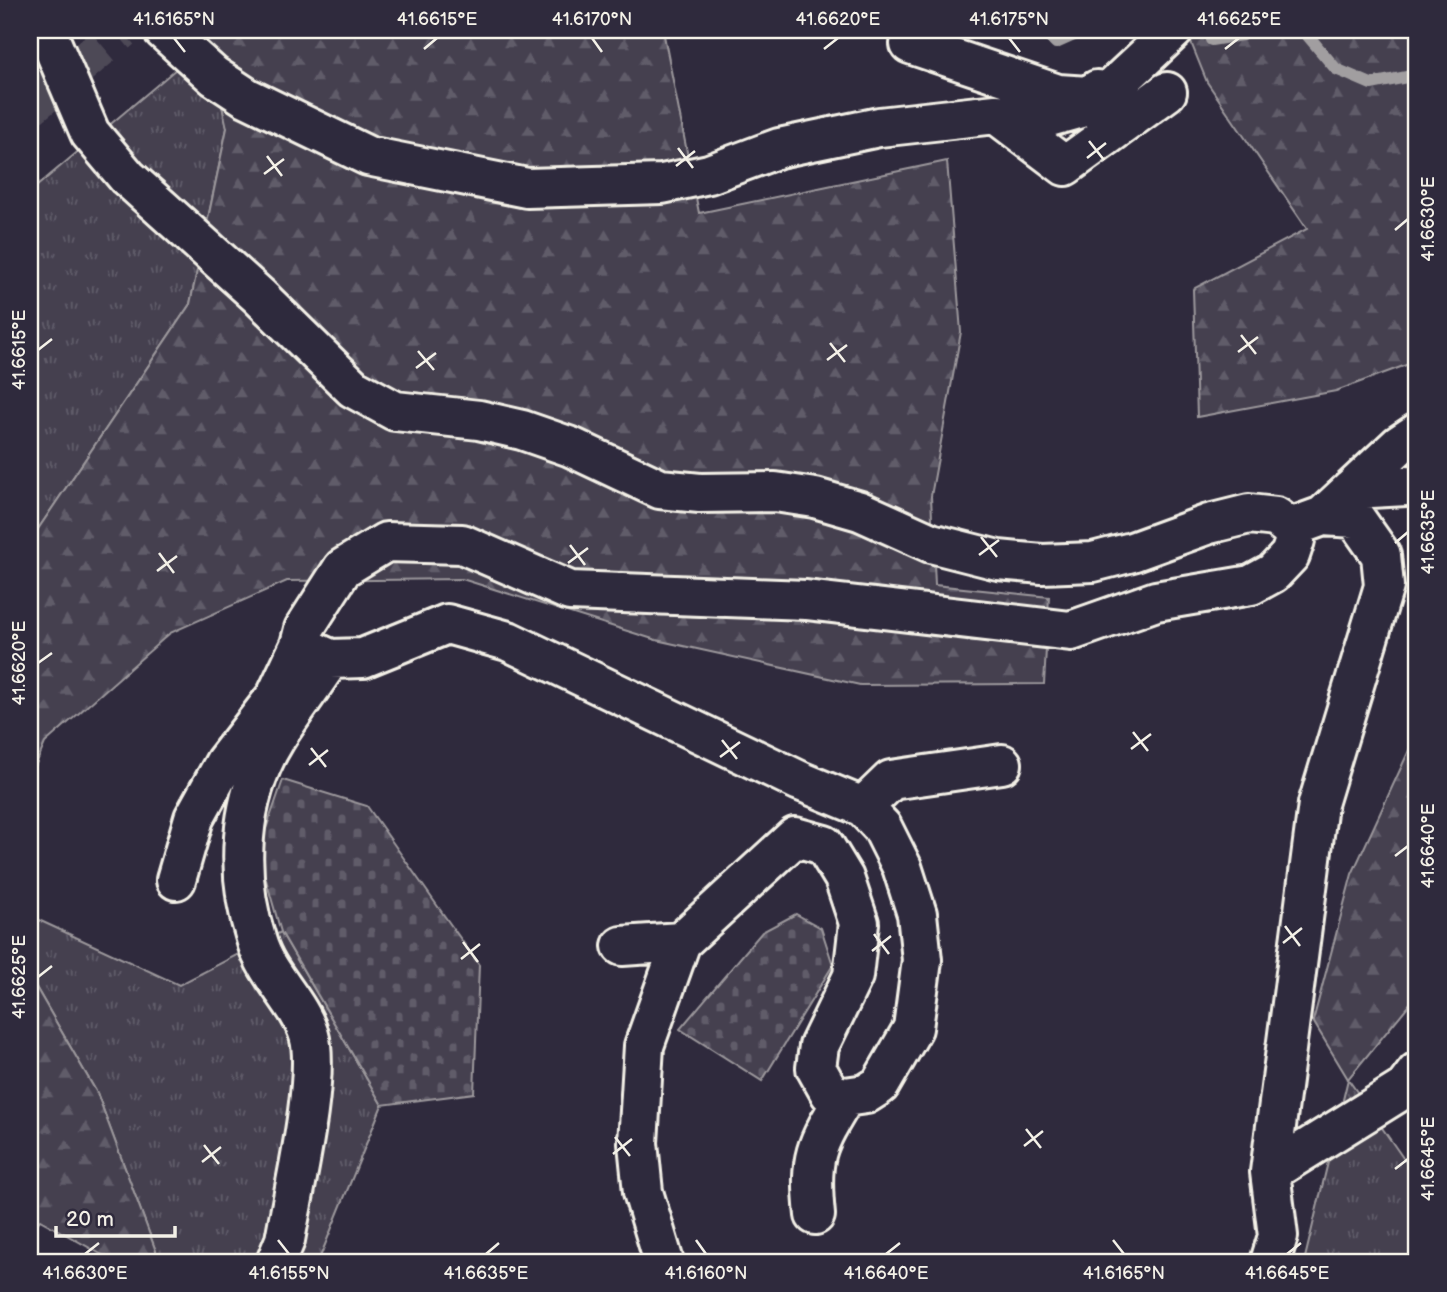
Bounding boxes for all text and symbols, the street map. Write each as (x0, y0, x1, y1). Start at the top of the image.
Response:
text: 41.6165°N (133, 9, 215, 30)
text: 41.6615°E (397, 9, 477, 30)
text: 41.6170°N (552, 9, 632, 30)
text: 41.6620°E (796, 9, 881, 30)
text: 41.6175°N (969, 9, 1049, 30)
text: 41.6625°E (1197, 9, 1281, 30)
text: 41.6630°E (1418, 176, 1439, 262)
text: 41.6615°E (9, 310, 30, 390)
text: 41.6635°E (1418, 489, 1439, 574)
text: 41.6620°E (9, 620, 30, 705)
text: 41.6640°E (1418, 803, 1439, 889)
text: 41.6625°E (9, 935, 30, 1019)
text: 41.6645°E (1418, 1117, 1439, 1201)
scale bar (56, 1194, 175, 1238)
text: 20 m (66, 1207, 114, 1232)
text: 41.6630°E (42, 1263, 128, 1284)
text: 41.6155°N (248, 1263, 330, 1284)
text: 41.6635°E (444, 1263, 529, 1284)
text: 41.6160°N (665, 1263, 747, 1284)
text: 41.6640°E (843, 1263, 929, 1284)
text: 41.6165°N (1083, 1263, 1165, 1284)
text: 41.6645°E (1245, 1263, 1329, 1284)

